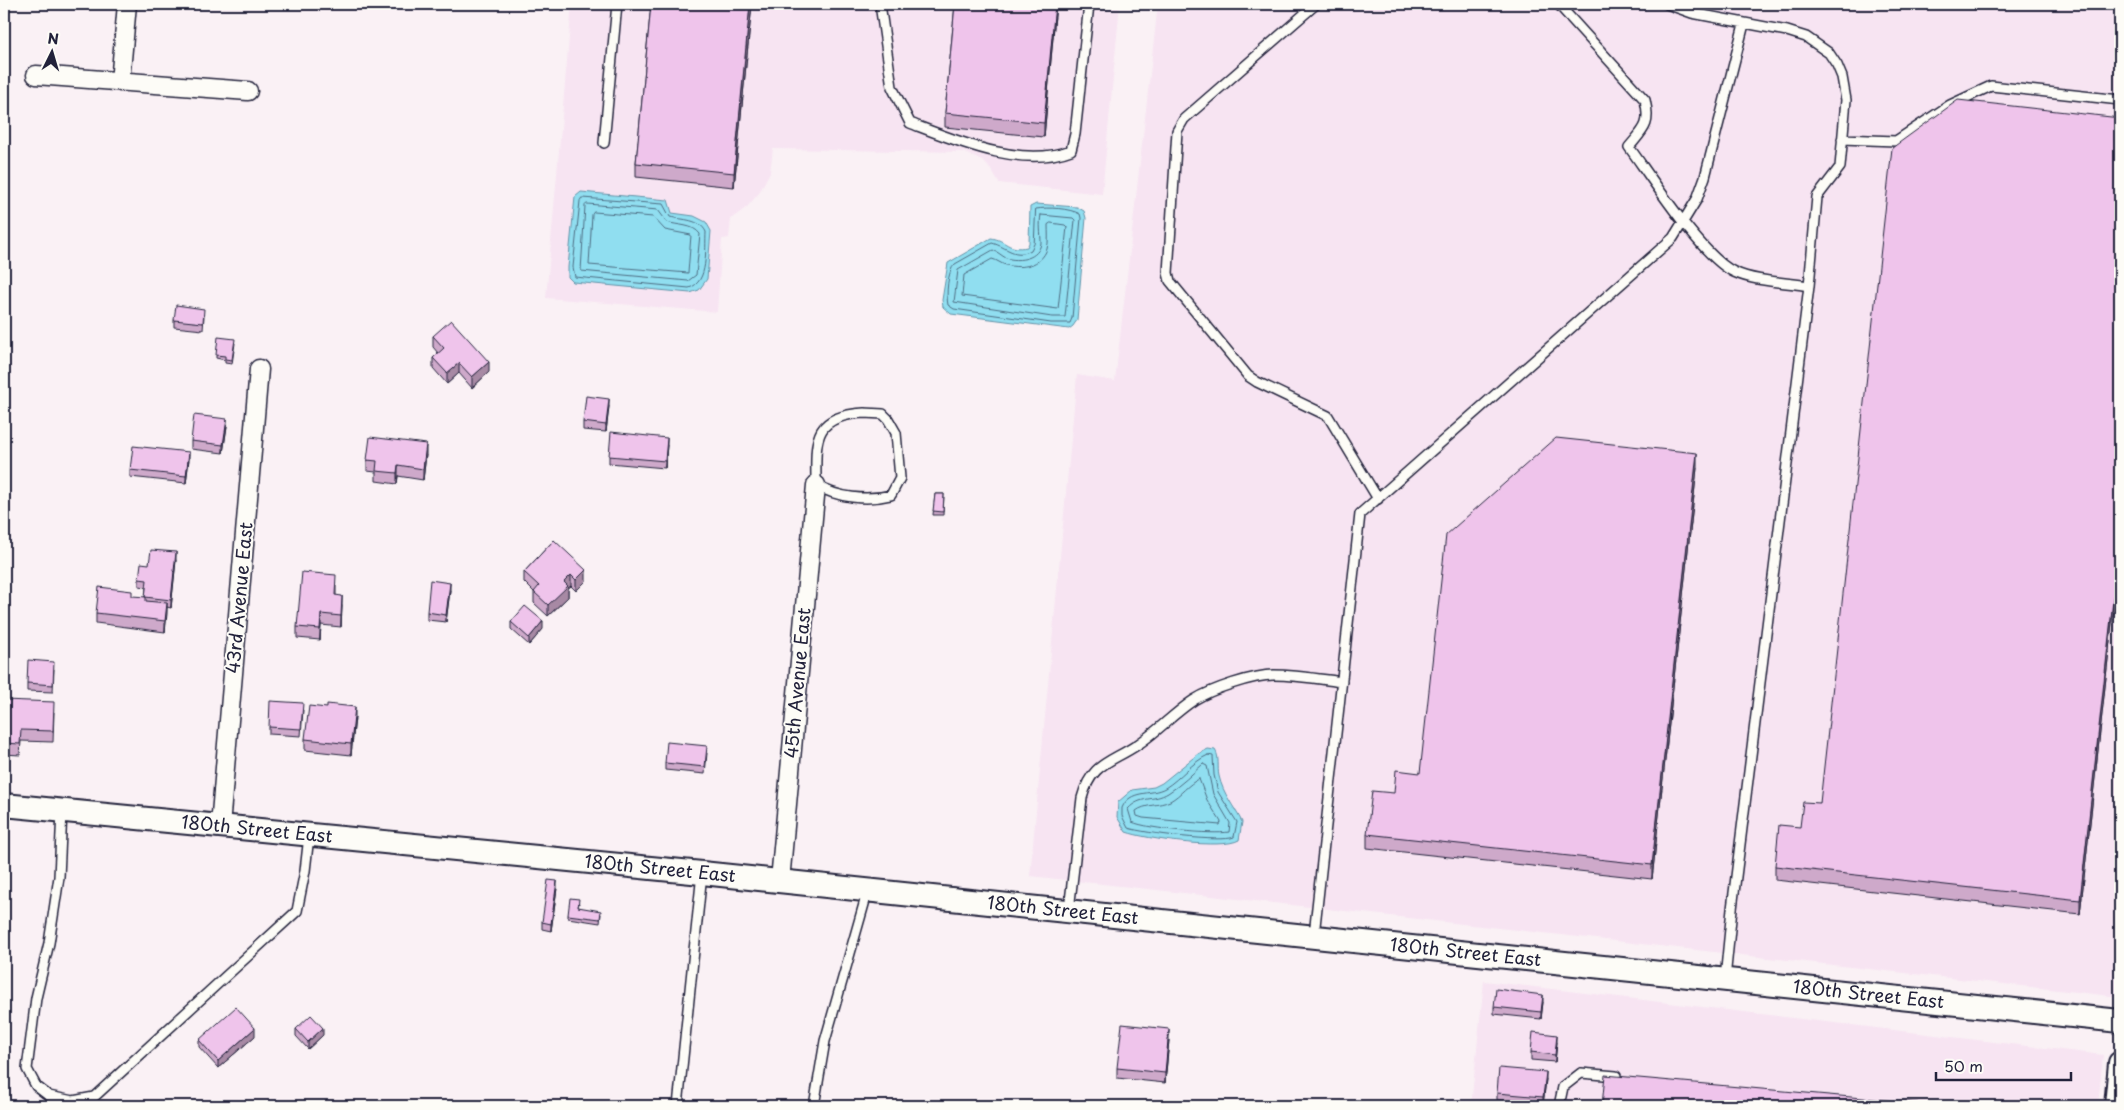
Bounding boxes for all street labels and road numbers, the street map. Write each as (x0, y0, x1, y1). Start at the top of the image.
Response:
street label: 43rd Avenue East (218, 521, 259, 675)
street label: 45th Avenue East (776, 606, 817, 759)
street label: 180th Street East (180, 807, 334, 849)
street label: 180th Street East (583, 847, 737, 888)
street label: 180th Street East (986, 888, 1140, 930)
street label: 180th Street East (1389, 930, 1542, 972)
street label: 180th Street East (1792, 972, 1945, 1015)

